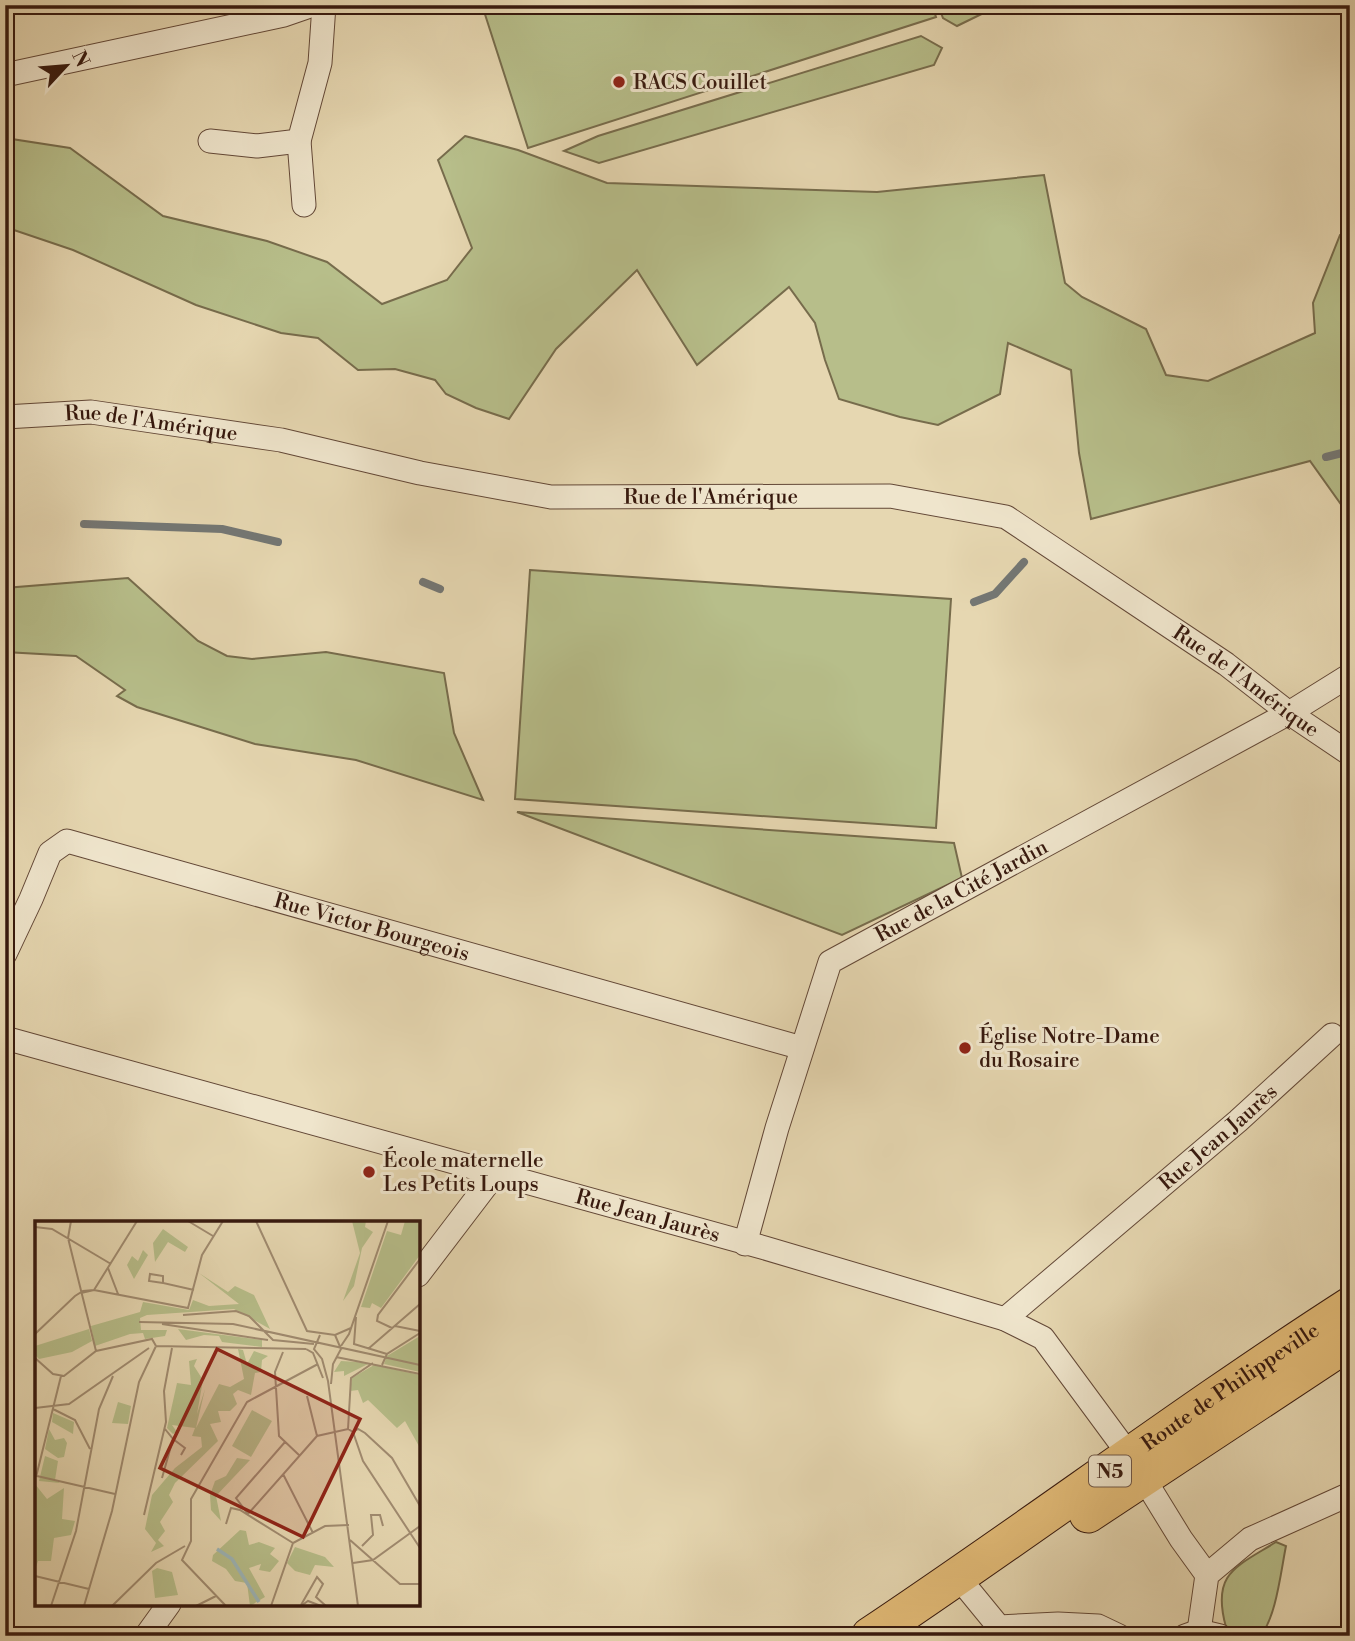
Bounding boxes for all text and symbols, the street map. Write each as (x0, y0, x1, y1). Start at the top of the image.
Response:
north arrow (32, 32, 102, 102)
text: N (66, 47, 94, 71)
place label: RACS Couillet (633, 70, 767, 96)
marker: RACS Couillet (611, 74, 627, 90)
street label: Rue de l'Amérique (64, 400, 239, 447)
street label: Rue de l'Amérique (623, 484, 798, 511)
street label: Rue de l'Amérique (1167, 620, 1324, 743)
street label: Rue de la Cité Jardin (871, 834, 1053, 949)
street label: Rue Victor Bourgeois (271, 888, 472, 968)
place label: Église Notre-Dame du Rosaire (979, 1022, 1160, 1074)
marker: Église Notre-Dame du Rosaire (957, 1040, 973, 1056)
street label: Rue Jean Jaurès (1154, 1079, 1283, 1197)
place label: École maternelle Les Petits Loups (383, 1146, 544, 1198)
marker: École maternelle Les Petits Loups (361, 1164, 377, 1180)
street label: Rue Jean Jaurès (572, 1184, 723, 1249)
inset map (35, 1221, 420, 1606)
street label: Route de Philippeville (1137, 1318, 1324, 1457)
road number: N5 (1089, 1456, 1131, 1486)

